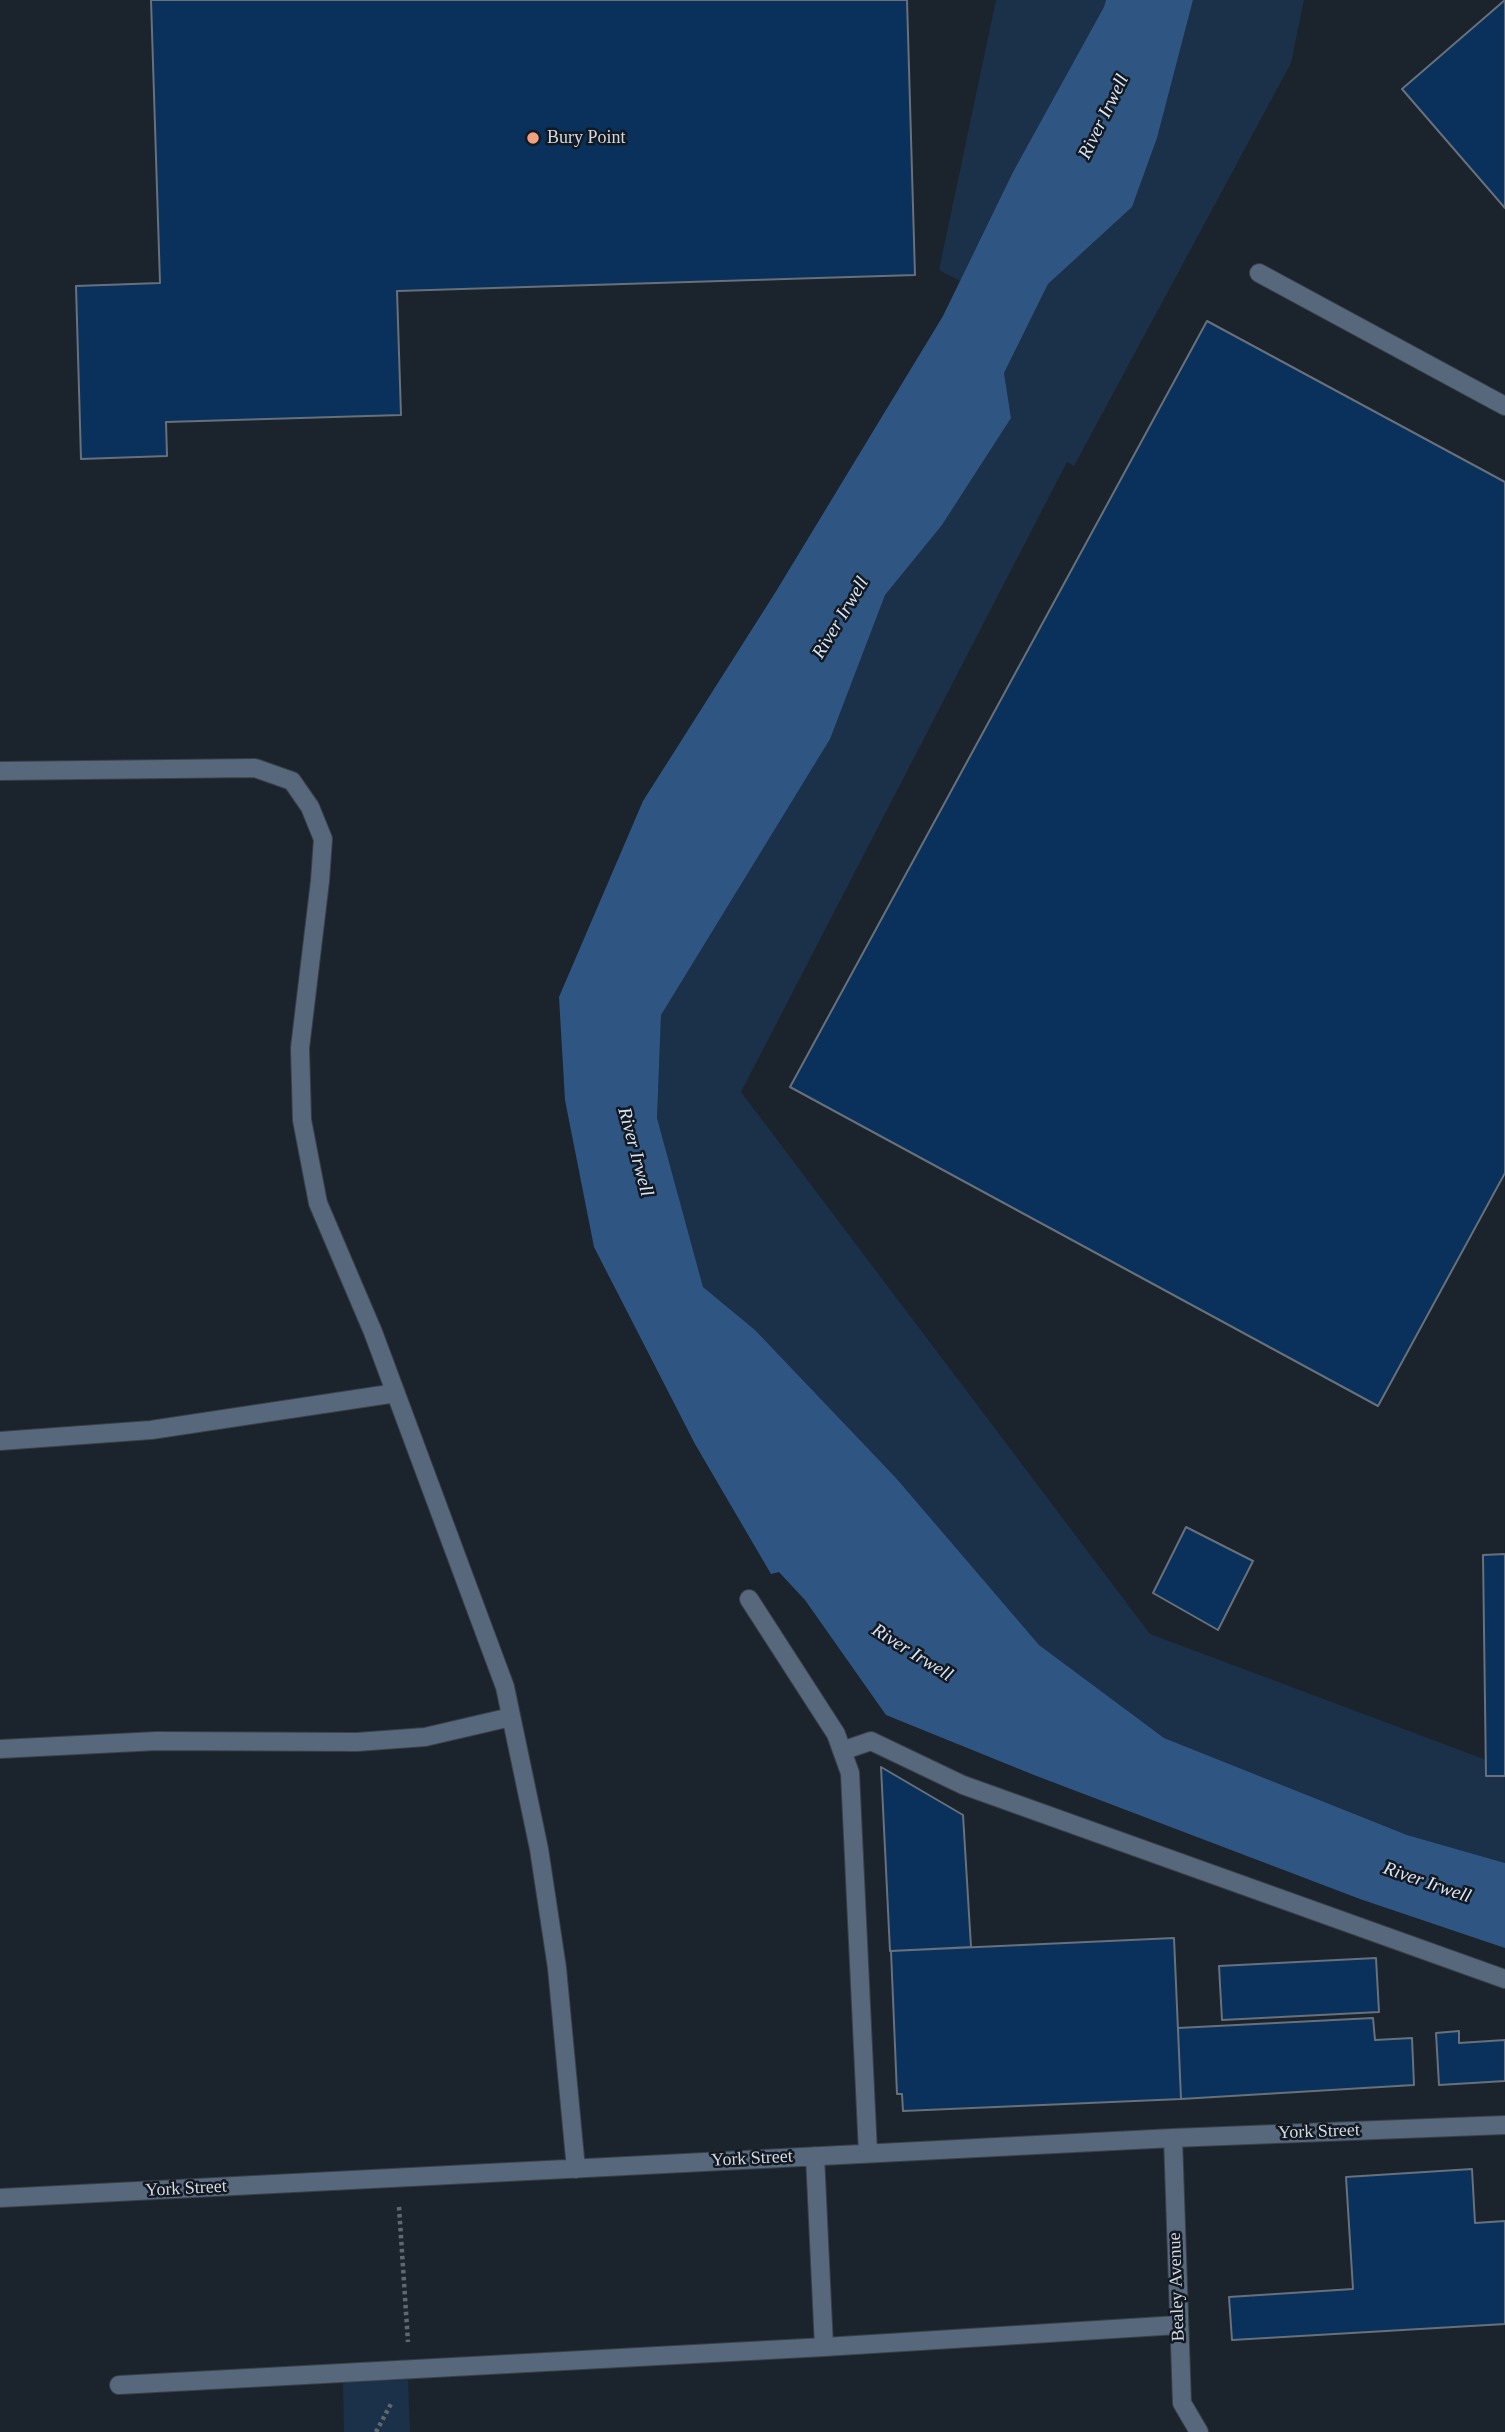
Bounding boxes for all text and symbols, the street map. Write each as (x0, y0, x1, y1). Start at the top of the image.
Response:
water label: River Irwell (1074, 71, 1134, 163)
place label: Bury Point (547, 127, 626, 149)
marker: Bury Point (525, 130, 541, 146)
water label: River Irwell (808, 573, 874, 663)
water label: River Irwell (612, 1105, 658, 1199)
water label: River Irwell (867, 1619, 957, 1687)
water label: River Irwell (1380, 1857, 1474, 1909)
street label: York Street (1278, 2120, 1360, 2144)
street label: York Street (711, 2146, 793, 2172)
street label: York Street (145, 2176, 227, 2202)
street label: Bealey Avenue (1164, 2232, 1190, 2342)

